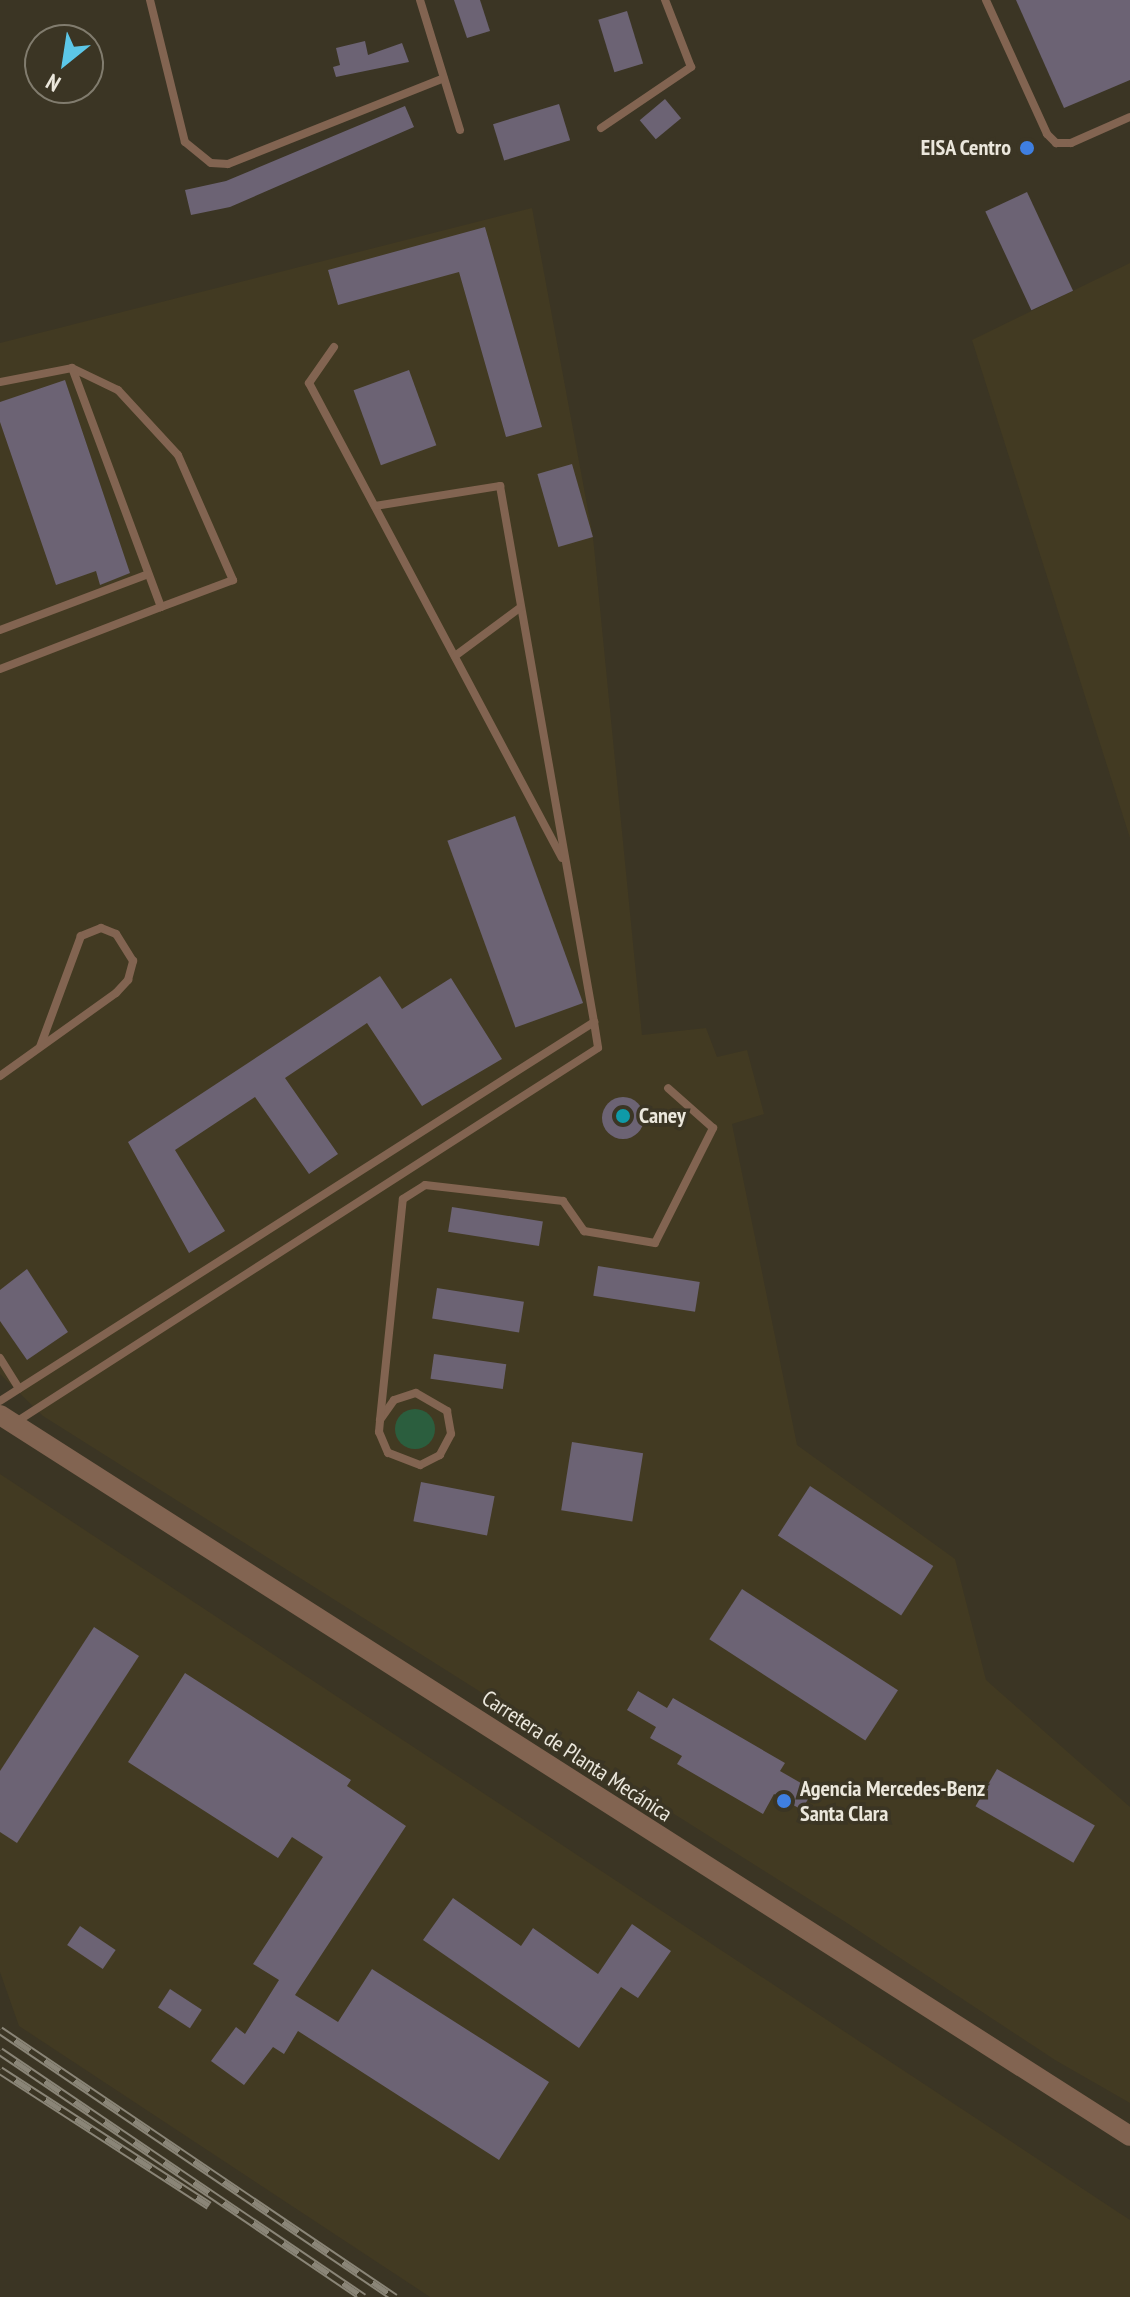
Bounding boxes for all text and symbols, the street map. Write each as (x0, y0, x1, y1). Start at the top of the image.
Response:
north arrow (24, 24, 104, 104)
text: N (41, 68, 65, 98)
place label: EISA Centro (920, 135, 1011, 161)
marker: EISA Centro (1018, 139, 1036, 157)
place label: Caney (639, 1103, 686, 1129)
marker: Caney (614, 1107, 632, 1125)
street label: Carretera de Planta Mecánica (477, 1685, 677, 1827)
place label: Agencia Mercedes-Benz Santa Clara (800, 1775, 985, 1826)
marker: Agencia Mercedes-Benz Santa Clara (775, 1792, 793, 1810)

